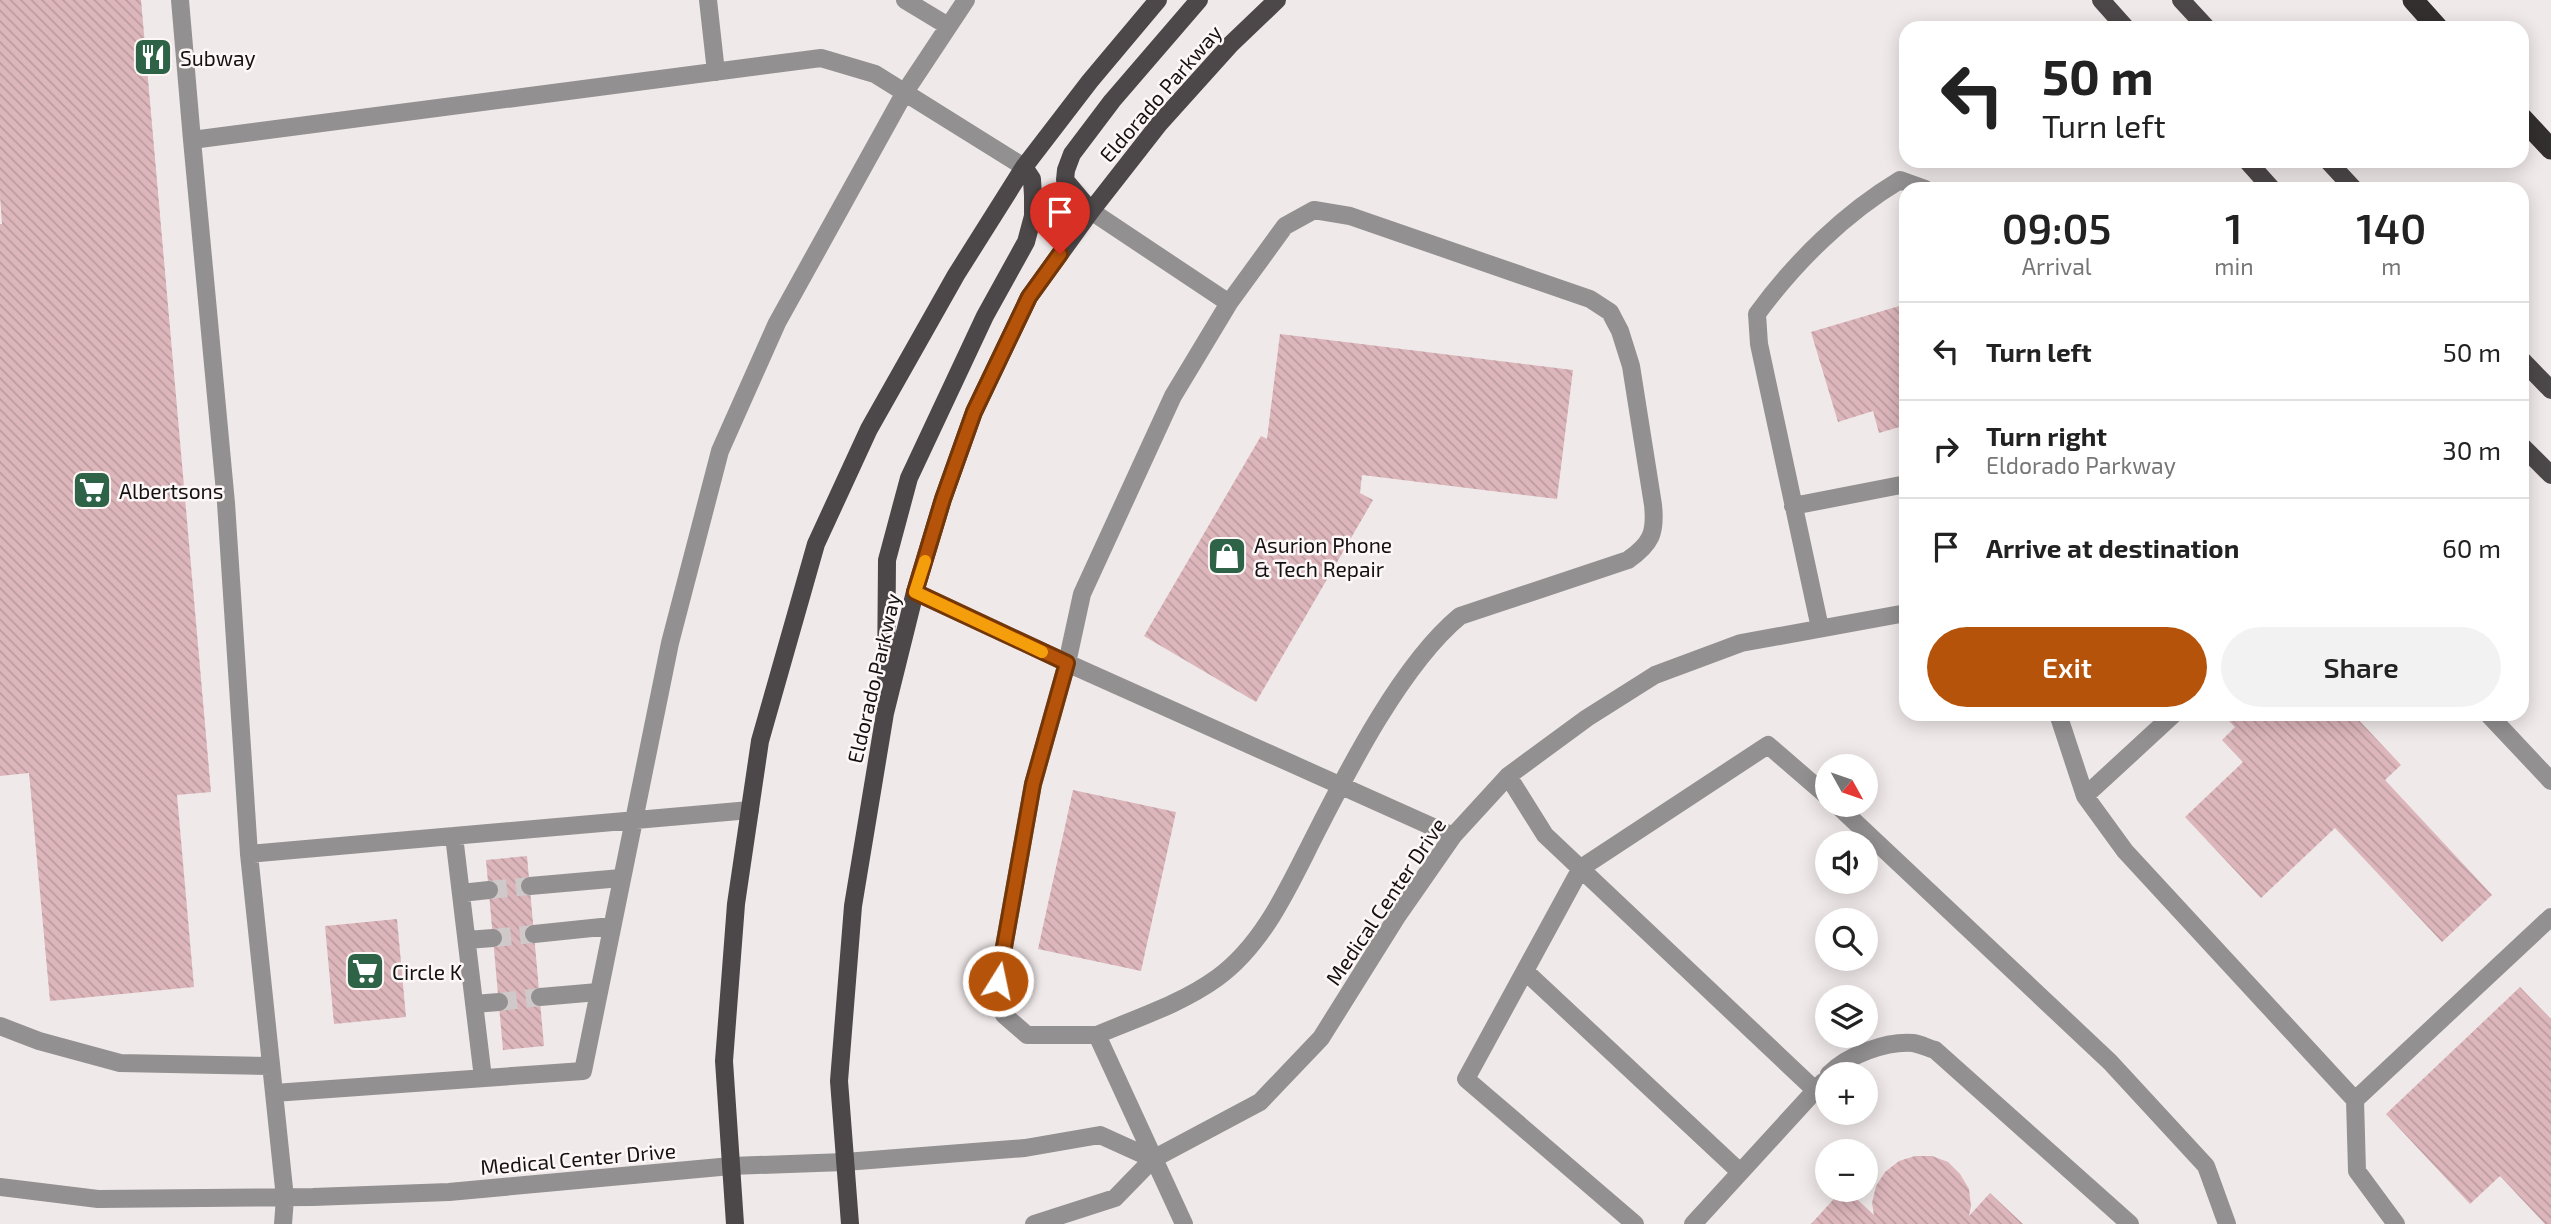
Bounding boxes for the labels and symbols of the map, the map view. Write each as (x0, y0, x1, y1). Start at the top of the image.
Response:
street label: Eldorado Parkway (1094, 19, 1226, 167)
restaurant icon: Subway (132, 36, 174, 78)
place label: Subway (180, 45, 256, 70)
pin (1030, 182, 1090, 254)
supermarket icon: Albertsons (71, 469, 113, 511)
place label: Albertsons (119, 478, 223, 503)
place label: Asurion Phone & Tech Repair (1254, 532, 1392, 581)
shop icon: Asurion Phone & Tech Repair (1206, 535, 1248, 577)
street label: Eldorado Parkway (841, 591, 905, 765)
north arrow (1815, 754, 1878, 817)
street label: Medical Center Drive (1320, 813, 1450, 989)
position arrow (961, 944, 1035, 1018)
supermarket icon: Circle K (344, 950, 386, 992)
place label: Circle K (392, 959, 463, 984)
street label: Medical Center Drive (479, 1137, 677, 1179)

